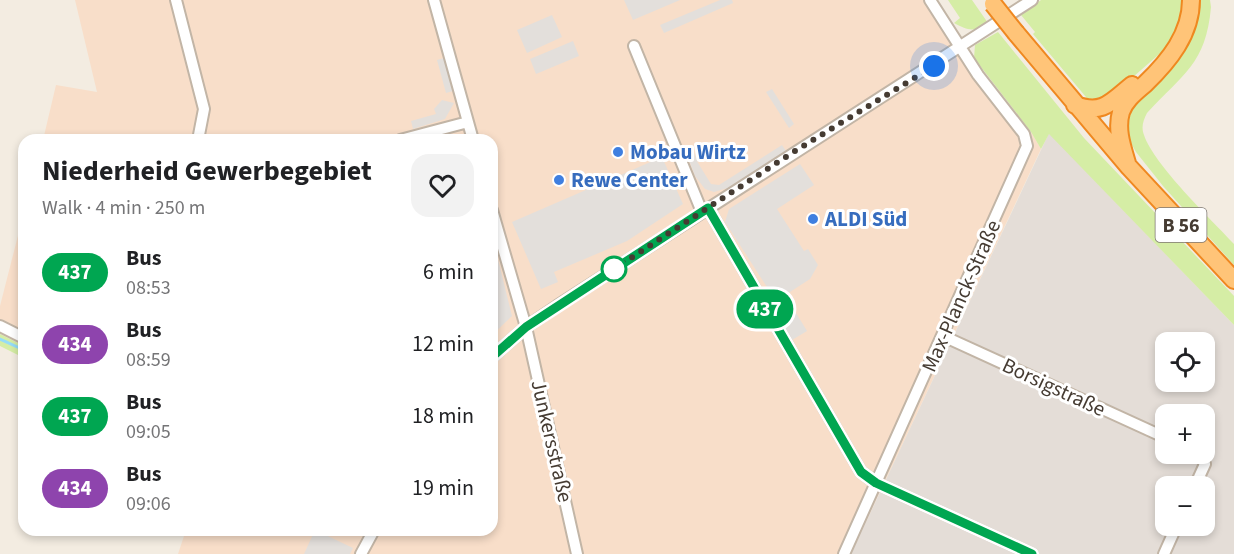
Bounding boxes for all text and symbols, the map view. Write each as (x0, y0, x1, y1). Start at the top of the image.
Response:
your location (919, 51, 949, 81)
place label: Mobau Wirtz (630, 137, 746, 167)
marker: Mobau Wirtz (611, 145, 625, 159)
text: Niederheid Gewerbegebiet (42, 151, 372, 191)
button: heart (411, 154, 474, 217)
place label: Rewe Center (571, 165, 688, 195)
marker: Rewe Center (552, 173, 566, 187)
text: Walk · 4 min · 250 m (42, 194, 205, 222)
place label: ALDI Süd (824, 204, 907, 234)
road number: B 56 (1156, 208, 1206, 242)
marker: ALDI Süd (806, 212, 820, 226)
street label: Max-Planck-Straße (914, 215, 1008, 377)
text: Bus (126, 242, 162, 274)
text: 6 min (423, 256, 474, 288)
unlabelled marker (601, 256, 627, 282)
text: 437 (58, 257, 92, 287)
text: 08:53 (126, 274, 171, 302)
line badge: 437 (730, 290, 800, 328)
text: 437 (748, 294, 782, 324)
text: Bus (126, 314, 162, 346)
text: 12 min (412, 328, 474, 360)
text: 434 (58, 329, 92, 359)
map controls (1155, 332, 1215, 536)
button: locate (1155, 332, 1215, 392)
text: 08:59 (126, 346, 171, 374)
street label: Borsigstraße (997, 350, 1111, 424)
street label: Junkersstraße (523, 377, 581, 505)
text: Bus (126, 386, 162, 418)
text: 18 min (412, 400, 474, 432)
text: 437 (58, 401, 92, 431)
button: + (1155, 404, 1215, 464)
text: 09:05 (126, 418, 171, 446)
text: Bus (126, 458, 162, 490)
text: 19 min (412, 472, 474, 504)
text: 434 (58, 473, 92, 503)
button: − (1155, 476, 1215, 536)
text: 09:06 (126, 490, 171, 518)

